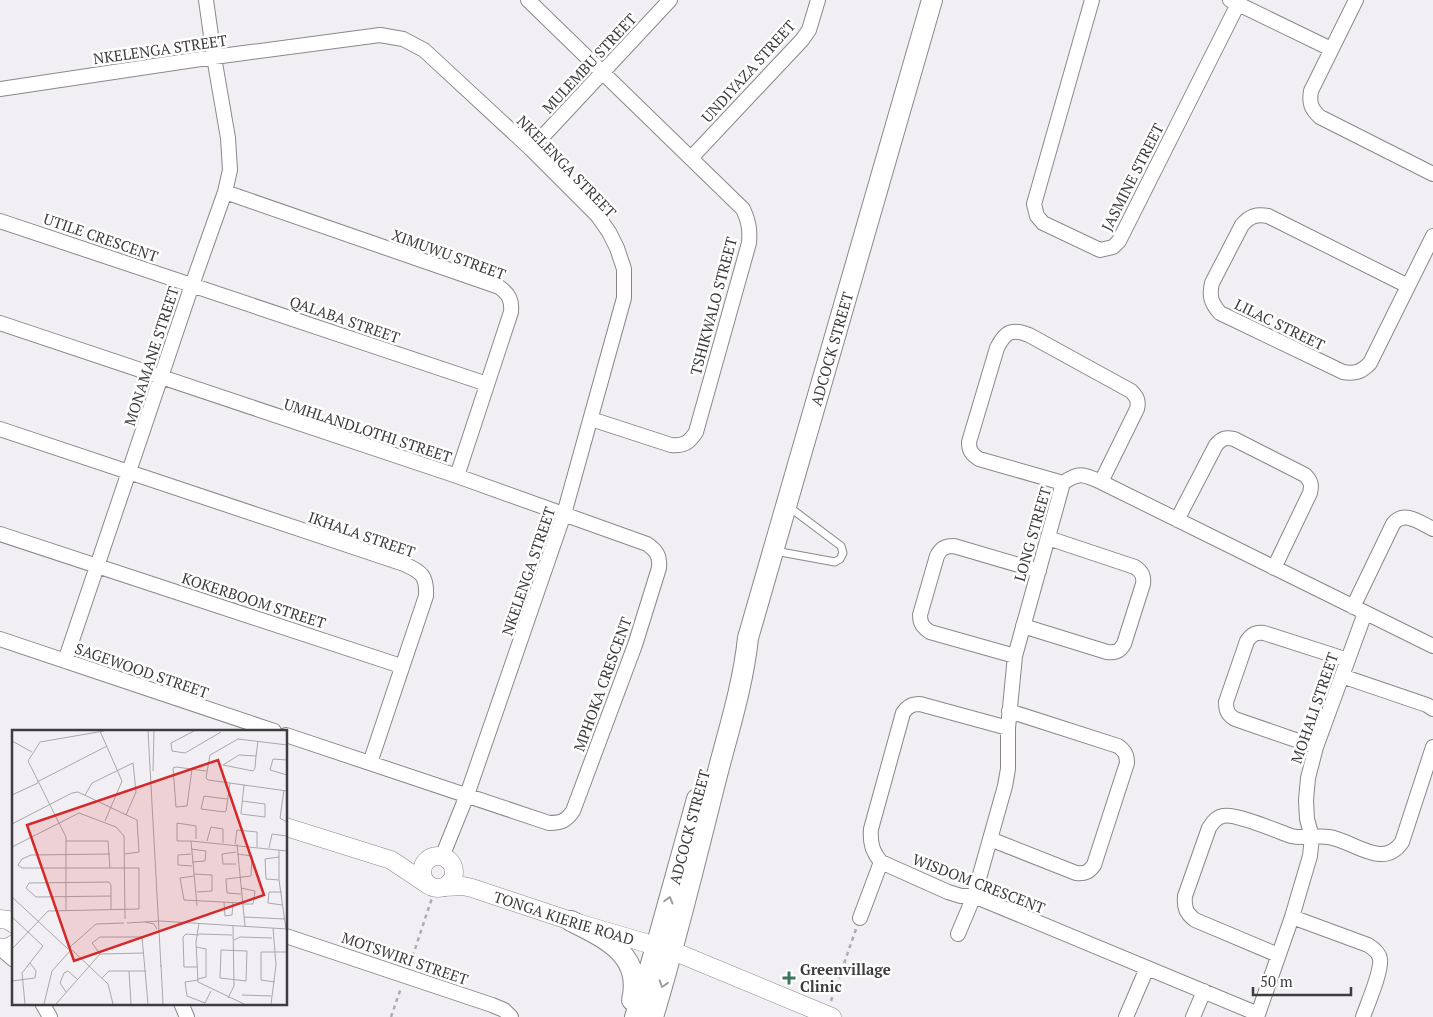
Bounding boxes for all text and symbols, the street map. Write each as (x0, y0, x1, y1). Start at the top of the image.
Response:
street label: MULEMBU STREET (537, 9, 641, 117)
street label: UNDIYAZA STREET (697, 16, 799, 126)
street label: NKELENGA STREET (92, 30, 228, 68)
street label: NKELENGA STREET (513, 111, 621, 221)
street label: JASMINE STREET (1096, 120, 1168, 234)
street label: UTILE CRESCENT (41, 208, 161, 266)
street label: XIMUWU STREET (389, 224, 509, 284)
street label: TSHIKWALO STREET (685, 235, 741, 377)
street label: MONAMANE STREET (119, 284, 183, 428)
street label: ADCOCK STREET (805, 289, 857, 408)
street label: QALABA STREET (287, 291, 403, 347)
street label: LILAC STREET (1232, 294, 1328, 354)
street label: UMHLANDLOTHI STREET (281, 393, 455, 467)
street label: LONG STREET (1009, 484, 1055, 584)
street label: NKELENGA STREET (497, 504, 559, 638)
street label: IKHALA STREET (306, 506, 418, 562)
street label: KOKERBOOM STREET (180, 567, 328, 633)
street label: MPHOKA CRESCENT (568, 614, 636, 754)
street label: SAGEWOOD STREET (72, 638, 212, 702)
street label: MOHALI STREET (1286, 650, 1342, 766)
inset map (12, 730, 288, 1004)
street label: ADCOCK STREET (664, 767, 714, 887)
street label: WISDOM CRESCENT (910, 849, 1048, 917)
street label: TONGA KIERIE ROAD (491, 886, 637, 949)
one-way arrow (664, 896, 674, 904)
street label: MOTSWIRI STREET (339, 927, 471, 989)
place label: Greenvillage Clinic (800, 959, 891, 996)
scale bar (1253, 964, 1350, 996)
marker: Greenvillage Clinic (782, 971, 796, 985)
text: 50 m (1260, 971, 1293, 991)
one-way arrow (658, 980, 668, 988)

